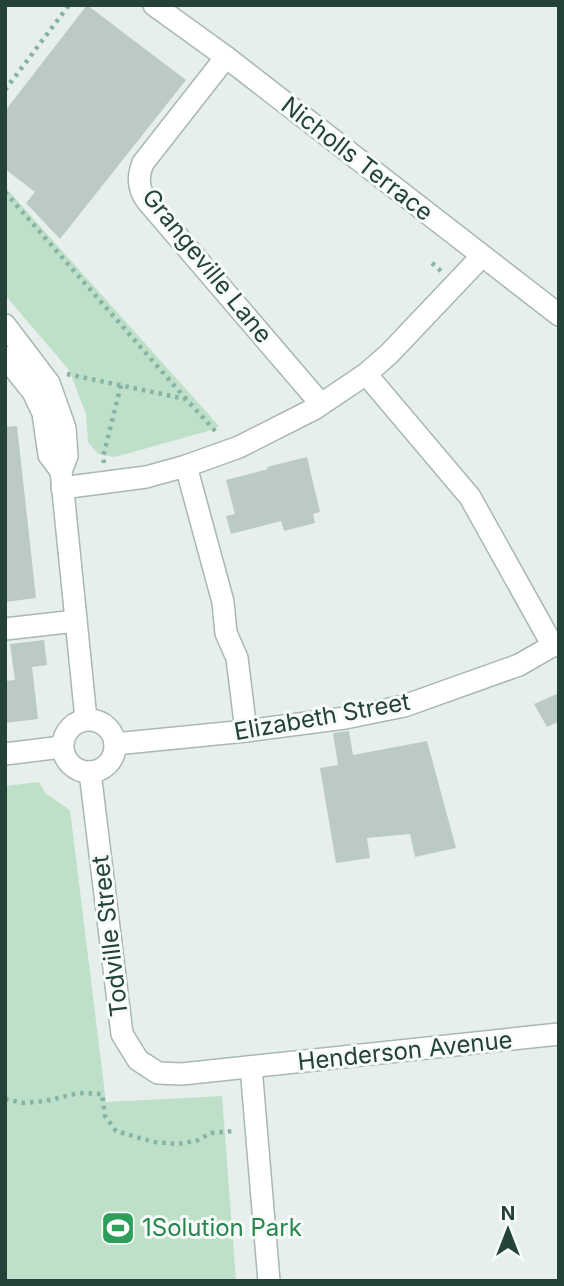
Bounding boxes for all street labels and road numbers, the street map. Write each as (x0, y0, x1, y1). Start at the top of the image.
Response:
street label: Nicholls Terrace (276, 90, 439, 227)
street label: Grangeville Lane (136, 183, 278, 349)
street label: Elizabeth Street (232, 687, 412, 746)
street label: Todville Street (85, 854, 134, 1018)
street label: Henderson Avenue (296, 1025, 514, 1076)

